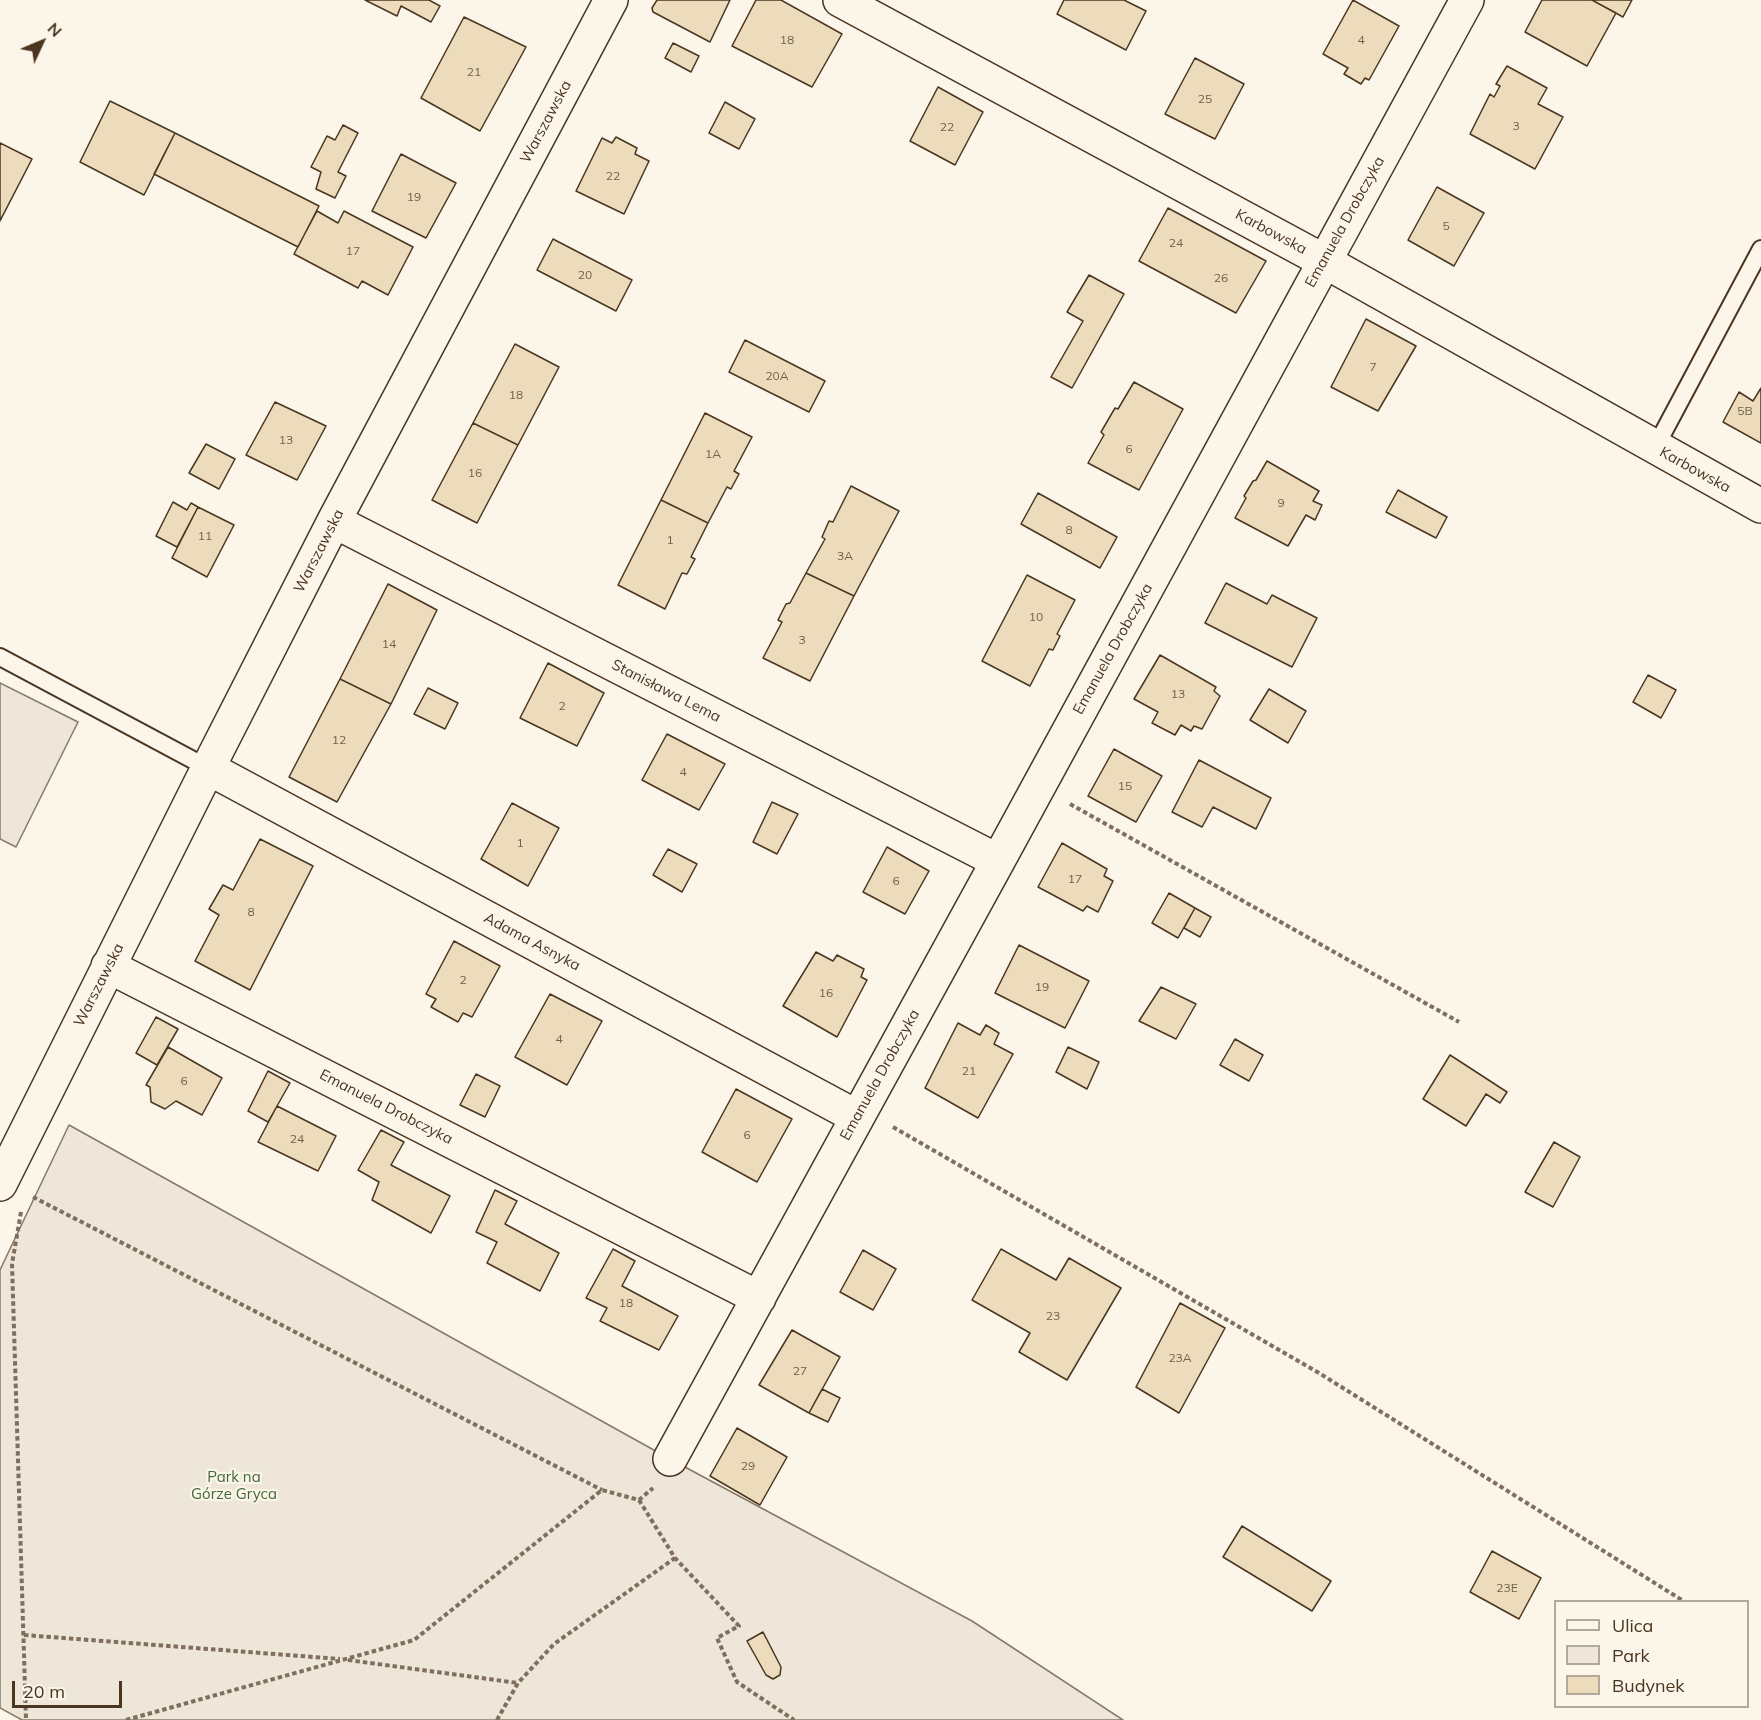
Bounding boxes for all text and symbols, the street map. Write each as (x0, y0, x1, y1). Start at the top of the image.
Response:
north arrow (12, 12, 72, 72)
text: N (44, 18, 66, 41)
house number: 18 (780, 33, 794, 47)
house number: 4 (1357, 33, 1365, 47)
house number: 21 (467, 65, 481, 79)
street label: Warszawska (517, 78, 575, 166)
house number: 25 (1198, 92, 1212, 106)
house number: 3 (1512, 119, 1520, 133)
house number: 22 (940, 120, 954, 134)
street label: Emanuela Drobczyka (1302, 153, 1388, 291)
house number: 22 (606, 169, 620, 183)
house number: 19 (407, 190, 421, 204)
street label: Karbowska (1232, 206, 1310, 258)
house number: 5 (1442, 219, 1450, 233)
house number: 24 (1169, 236, 1183, 250)
house number: 17 (346, 244, 360, 258)
house number: 20 (578, 268, 592, 282)
house number: 26 (1214, 271, 1228, 285)
house number: 7 (1369, 360, 1377, 374)
house number: 20A (765, 369, 789, 383)
house number: 18 (509, 388, 523, 402)
house number: 5B (1737, 404, 1753, 418)
house number: 13 (279, 433, 293, 447)
house number: 6 (1125, 442, 1133, 456)
street label: Karbowska (1656, 443, 1734, 497)
house number: 1A (705, 447, 721, 461)
house number: 16 (468, 466, 482, 480)
house number: 9 (1277, 496, 1285, 510)
street label: Warszawska (290, 506, 348, 596)
house number: 8 (1065, 523, 1073, 537)
house number: 11 (198, 529, 212, 543)
house number: 1 (666, 533, 674, 547)
house number: 3A (837, 549, 853, 563)
street label: Emanuela Drobczyka (1070, 580, 1156, 718)
house number: 10 (1029, 610, 1043, 624)
house number: 3 (798, 633, 806, 647)
house number: 14 (382, 637, 396, 651)
street label: Stanisława Lema (608, 656, 724, 726)
house number: 13 (1171, 687, 1185, 701)
house number: 2 (558, 699, 566, 713)
house number: 12 (332, 733, 346, 747)
house number: 4 (679, 765, 687, 779)
house number: 15 (1118, 779, 1132, 793)
house number: 1 (516, 836, 524, 850)
house number: 17 (1068, 872, 1082, 886)
house number: 6 (892, 874, 900, 888)
house number: 8 (247, 905, 255, 919)
street label: Adama Asnyka (481, 909, 583, 975)
street label: Warszawska (70, 940, 128, 1030)
house number: 2 (459, 973, 467, 987)
house number: 19 (1035, 980, 1049, 994)
house number: 16 (819, 986, 833, 1000)
street label: Emanuela Drobczyka (837, 1006, 923, 1144)
house number: 4 (555, 1032, 563, 1046)
house number: 21 (962, 1064, 976, 1078)
street label: Emanuela Drobczyka (316, 1066, 456, 1148)
house number: 6 (180, 1074, 188, 1088)
house number: 6 (743, 1128, 751, 1142)
house number: 24 (290, 1132, 304, 1146)
house number: 18 (619, 1296, 633, 1310)
house number: 23 (1046, 1309, 1060, 1323)
house number: 23A (1168, 1351, 1192, 1365)
house number: 27 (793, 1364, 807, 1378)
house number: 29 (741, 1459, 755, 1473)
park label: Park na Górze Gryca (191, 1468, 277, 1503)
house number: 23E (1496, 1581, 1518, 1595)
legend (1554, 1600, 1749, 1708)
text: Ulica (1612, 1614, 1653, 1637)
text: Park (1612, 1644, 1650, 1667)
scale bar (15, 1669, 124, 1707)
text: Budynek (1612, 1674, 1685, 1697)
text: 20 m (23, 1680, 65, 1703)

